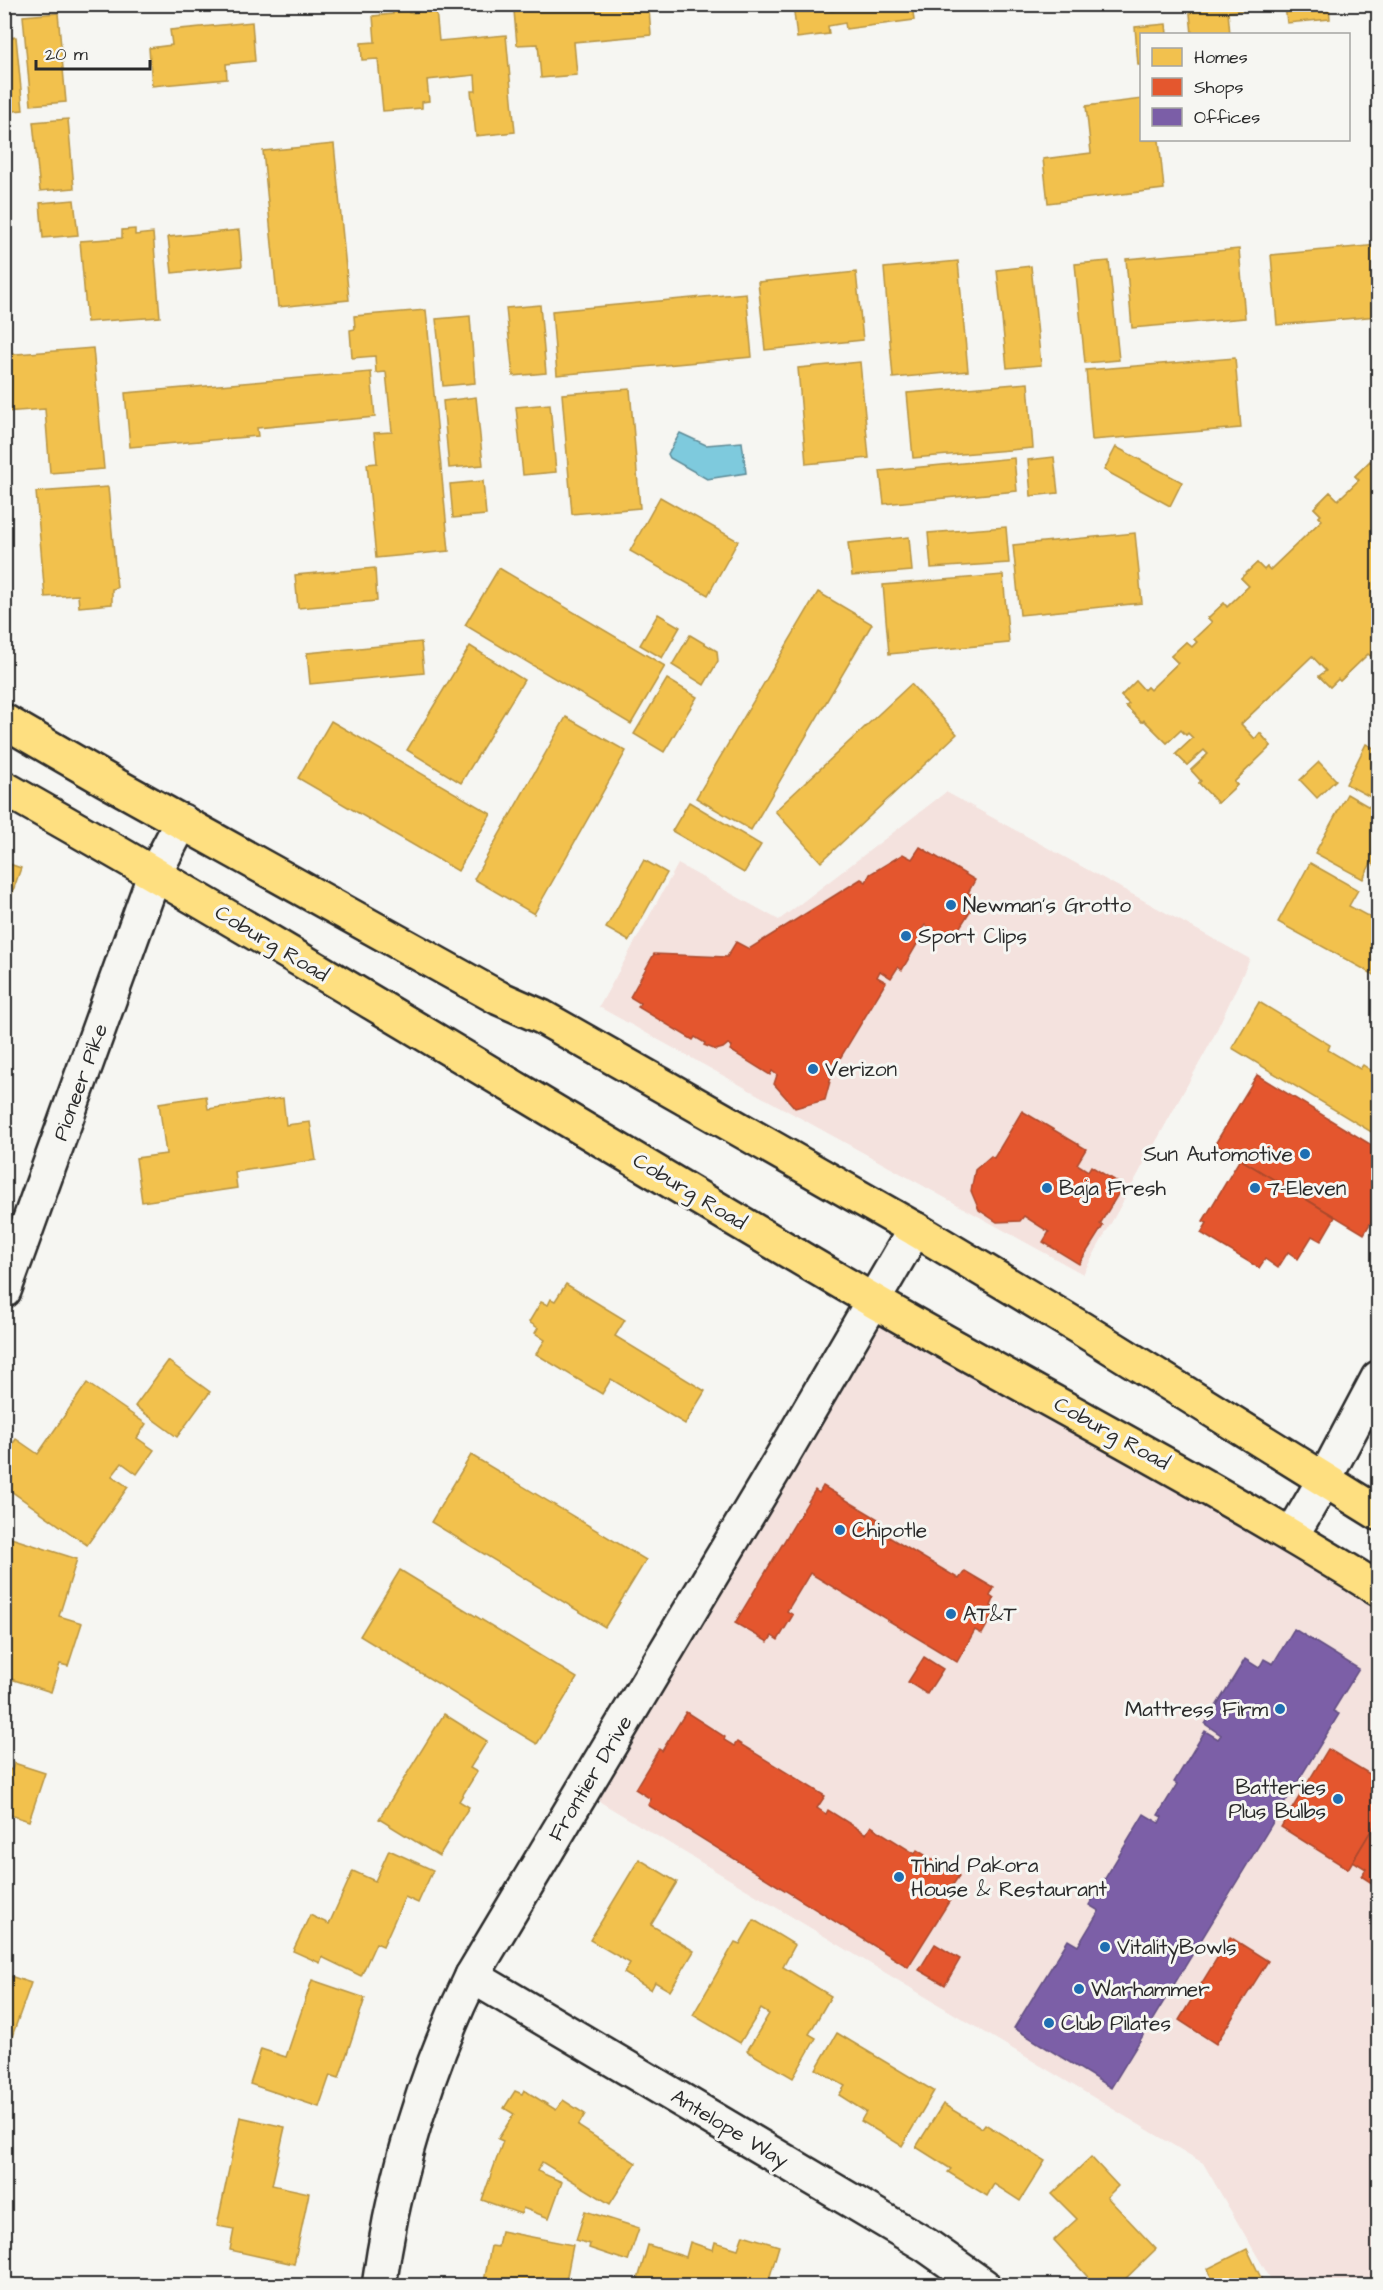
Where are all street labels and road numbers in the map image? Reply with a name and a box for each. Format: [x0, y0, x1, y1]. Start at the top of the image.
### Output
street label: Coburg Road [208, 898, 334, 991]
street label: Pioneer Pike [46, 1020, 115, 1145]
street label: Coburg Road [626, 1146, 752, 1239]
street label: Coburg Road [1048, 1390, 1175, 1479]
street label: Frontier Drive [541, 1710, 639, 1847]
street label: Antelope Way [665, 2082, 794, 2177]

